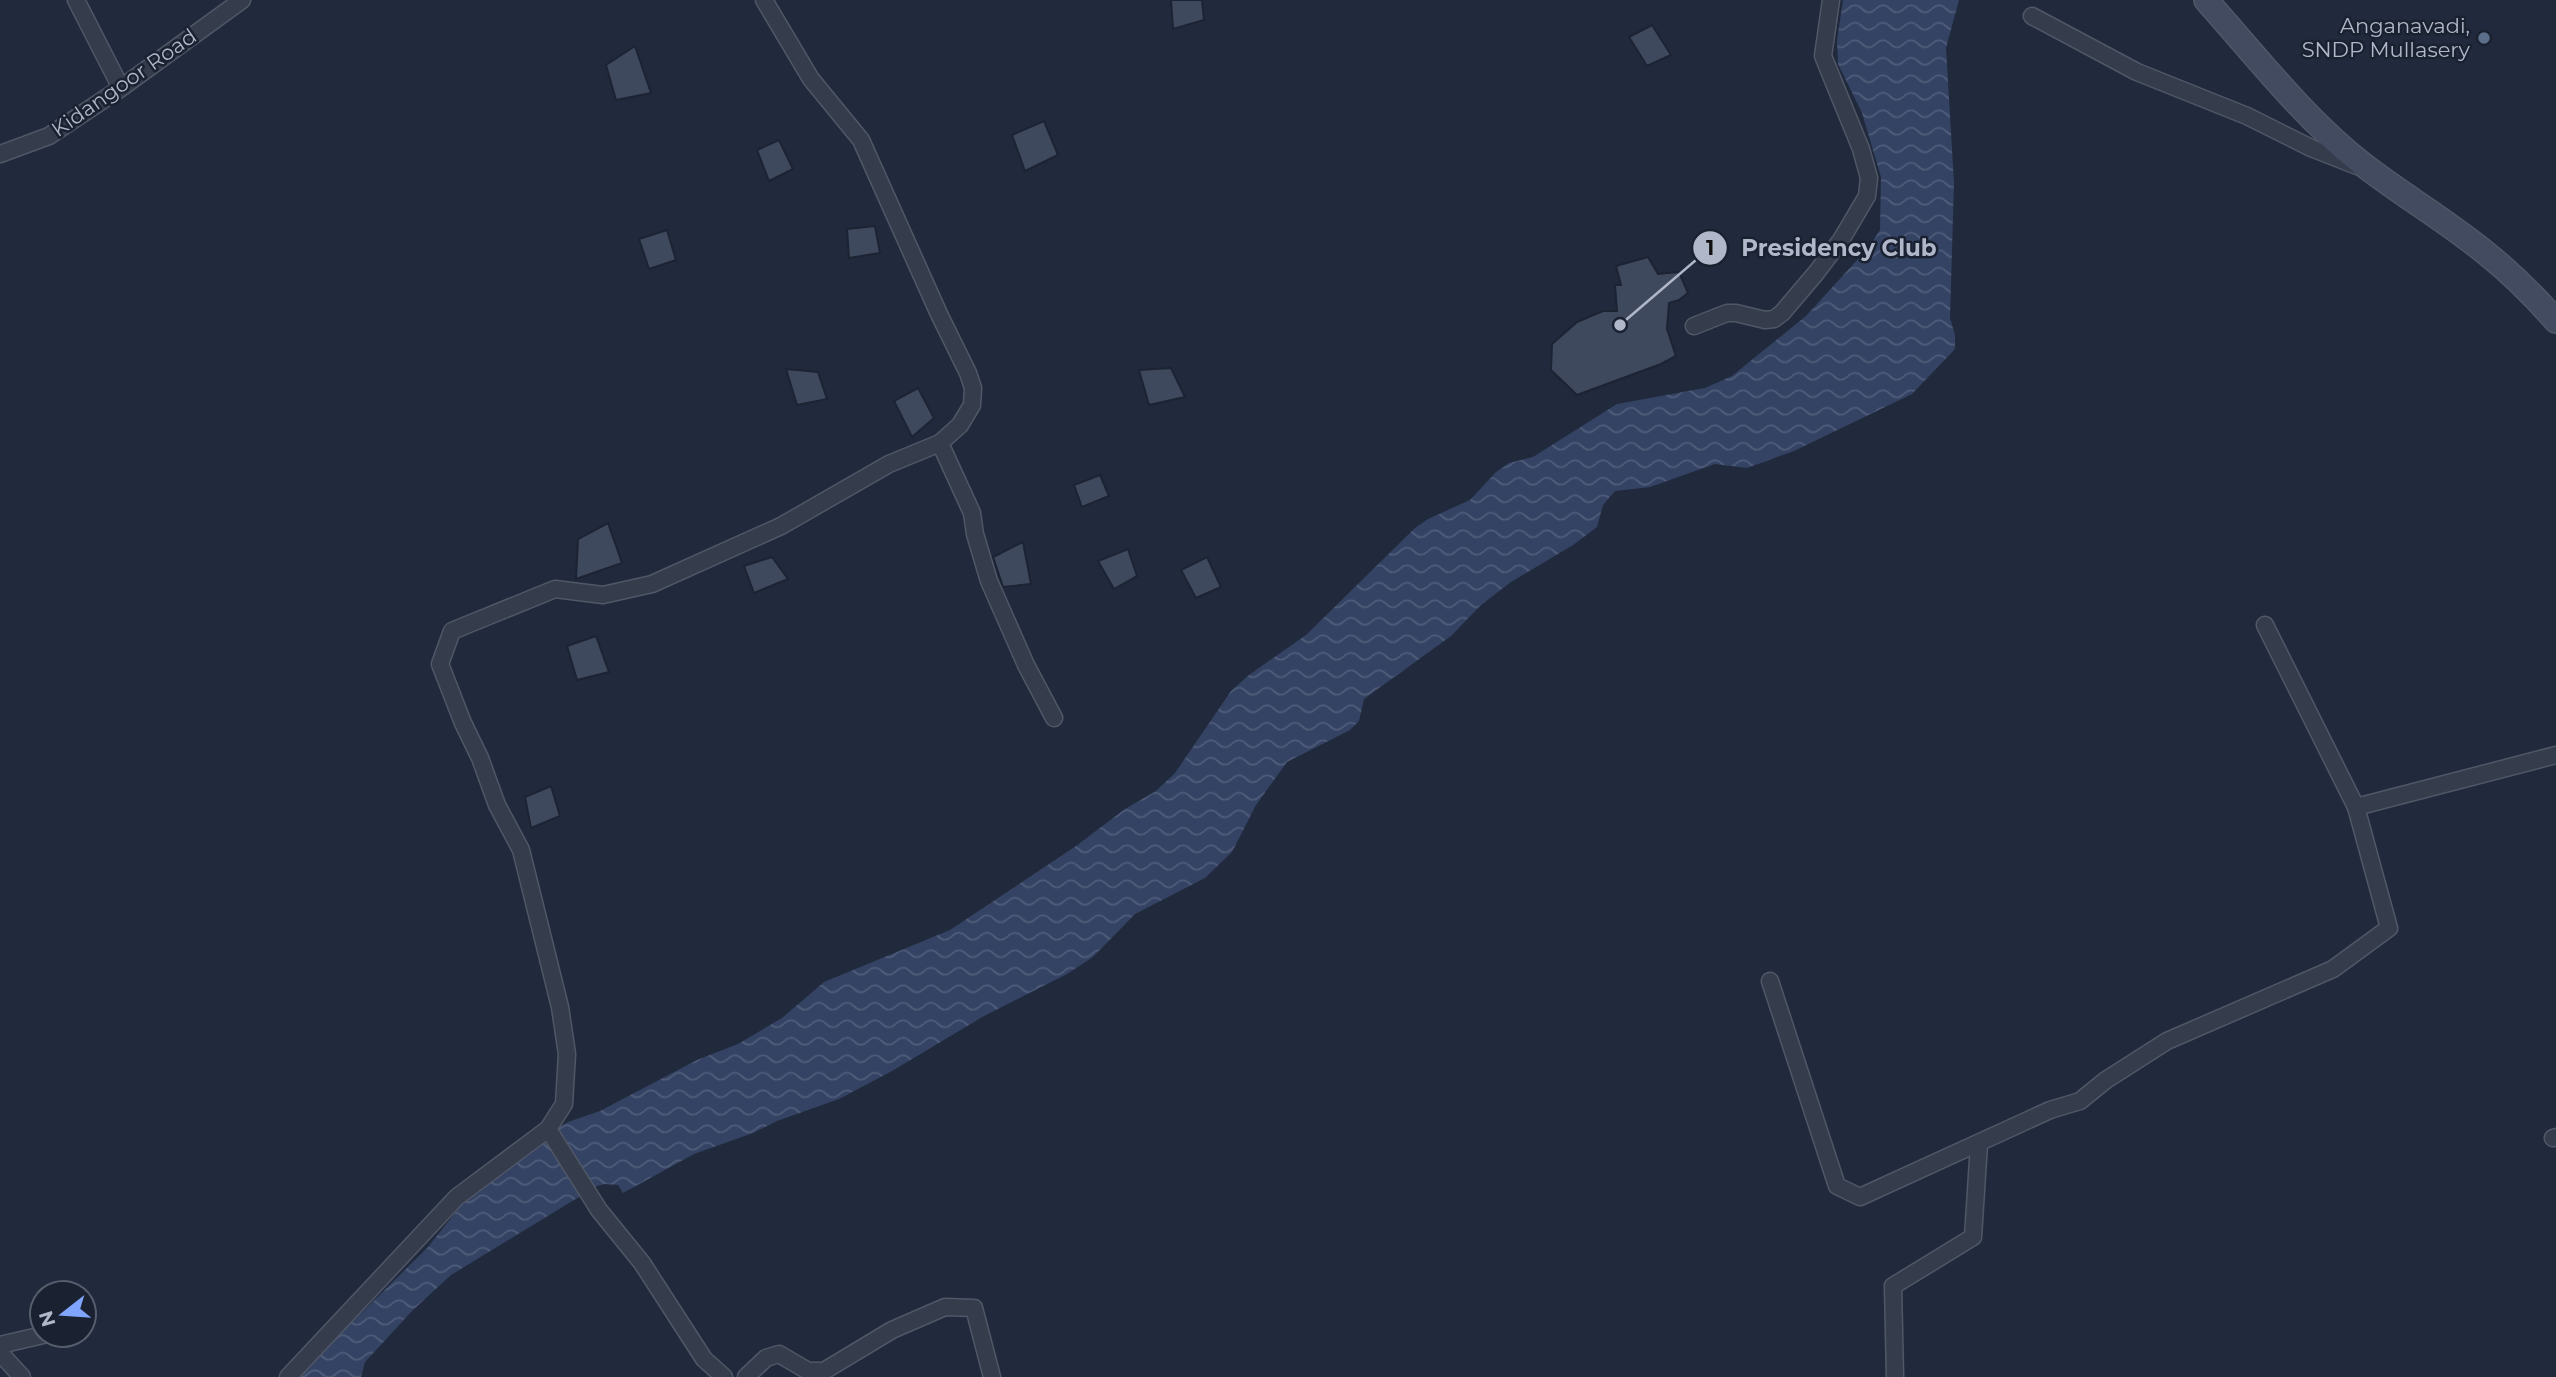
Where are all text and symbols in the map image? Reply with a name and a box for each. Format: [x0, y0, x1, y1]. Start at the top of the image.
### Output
place label: Anganavadi, SNDP Mullasery [2302, 13, 2471, 62]
street label: Kidangoor Road [47, 23, 201, 142]
marker: Anganavadi, SNDP Mullasery [2476, 30, 2492, 46]
callout: Presidency Club [1692, 226, 1951, 270]
text: Presidency Club [1741, 234, 1937, 262]
text: 1 [1706, 235, 1714, 260]
north arrow [28, 1279, 98, 1349]
text: N [34, 1308, 60, 1330]

